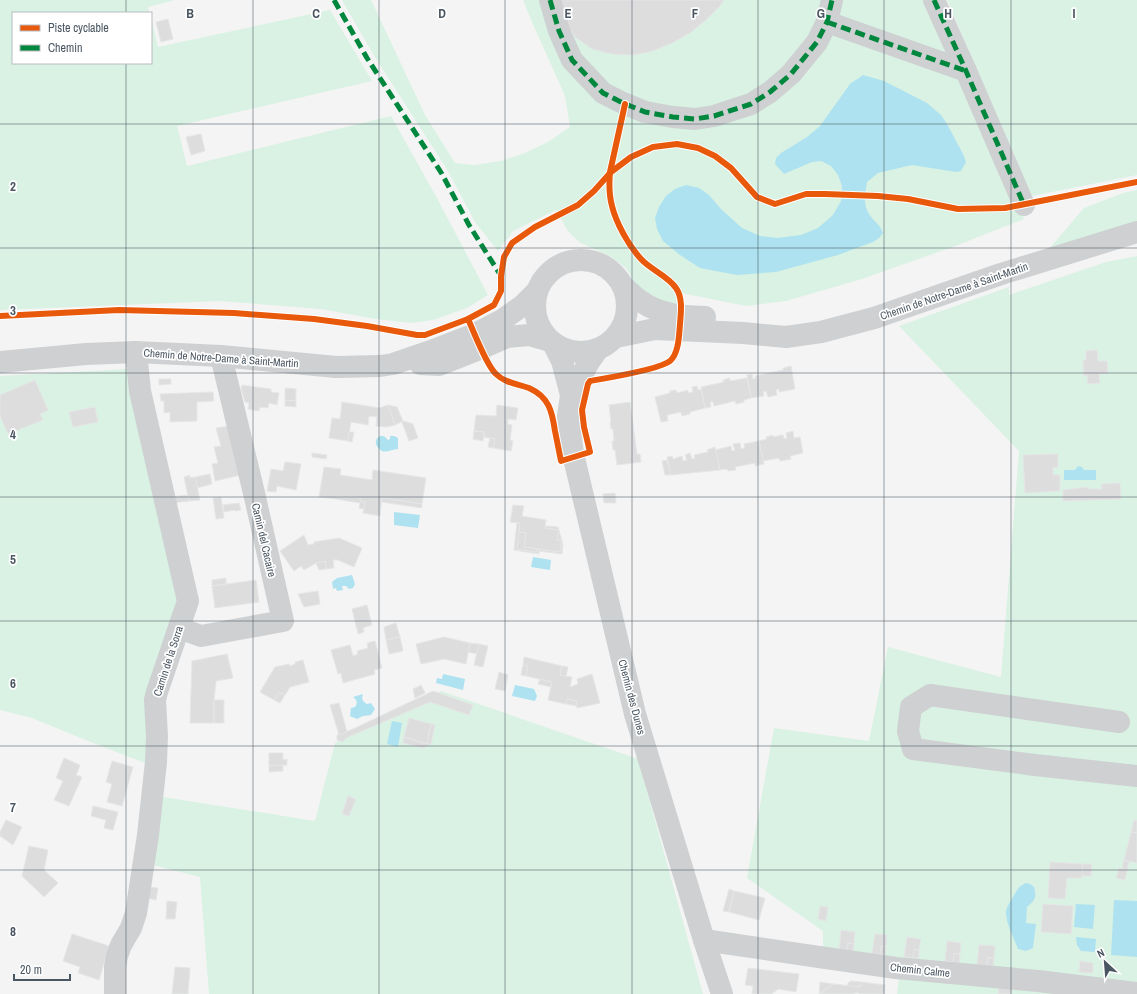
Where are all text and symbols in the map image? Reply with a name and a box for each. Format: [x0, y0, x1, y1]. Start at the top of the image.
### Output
text: B [186, 5, 194, 22]
text: C [312, 5, 320, 22]
text: D [438, 5, 446, 22]
text: E [564, 5, 572, 22]
text: F [692, 5, 699, 22]
text: G [817, 5, 825, 22]
text: H [944, 5, 952, 22]
text: I [1073, 5, 1076, 22]
legend [12, 12, 152, 64]
text: Piste cyclable [48, 20, 109, 36]
text: Chemin [48, 40, 82, 56]
text: 2 [10, 178, 16, 195]
street label: Chemin de Notre-Dame à Saint-Martin [878, 259, 1030, 323]
text: 3 [10, 302, 16, 319]
street label: Chemin de Notre-Dame à Saint-Martin [143, 346, 299, 370]
text: 4 [10, 426, 16, 443]
street label: Camin del Cacaire [249, 502, 279, 578]
text: 5 [10, 551, 16, 568]
street label: Camin de la Sorra [150, 624, 186, 698]
street label: Chemin des Dunes [615, 658, 649, 737]
text: 6 [10, 675, 16, 692]
text: 7 [10, 799, 16, 816]
text: 8 [10, 923, 16, 940]
north arrow [1085, 942, 1125, 982]
text: N [1095, 945, 1107, 961]
scale bar [14, 956, 70, 982]
street label: Chemin Calme [889, 960, 951, 980]
text: 20 m [20, 962, 42, 978]

